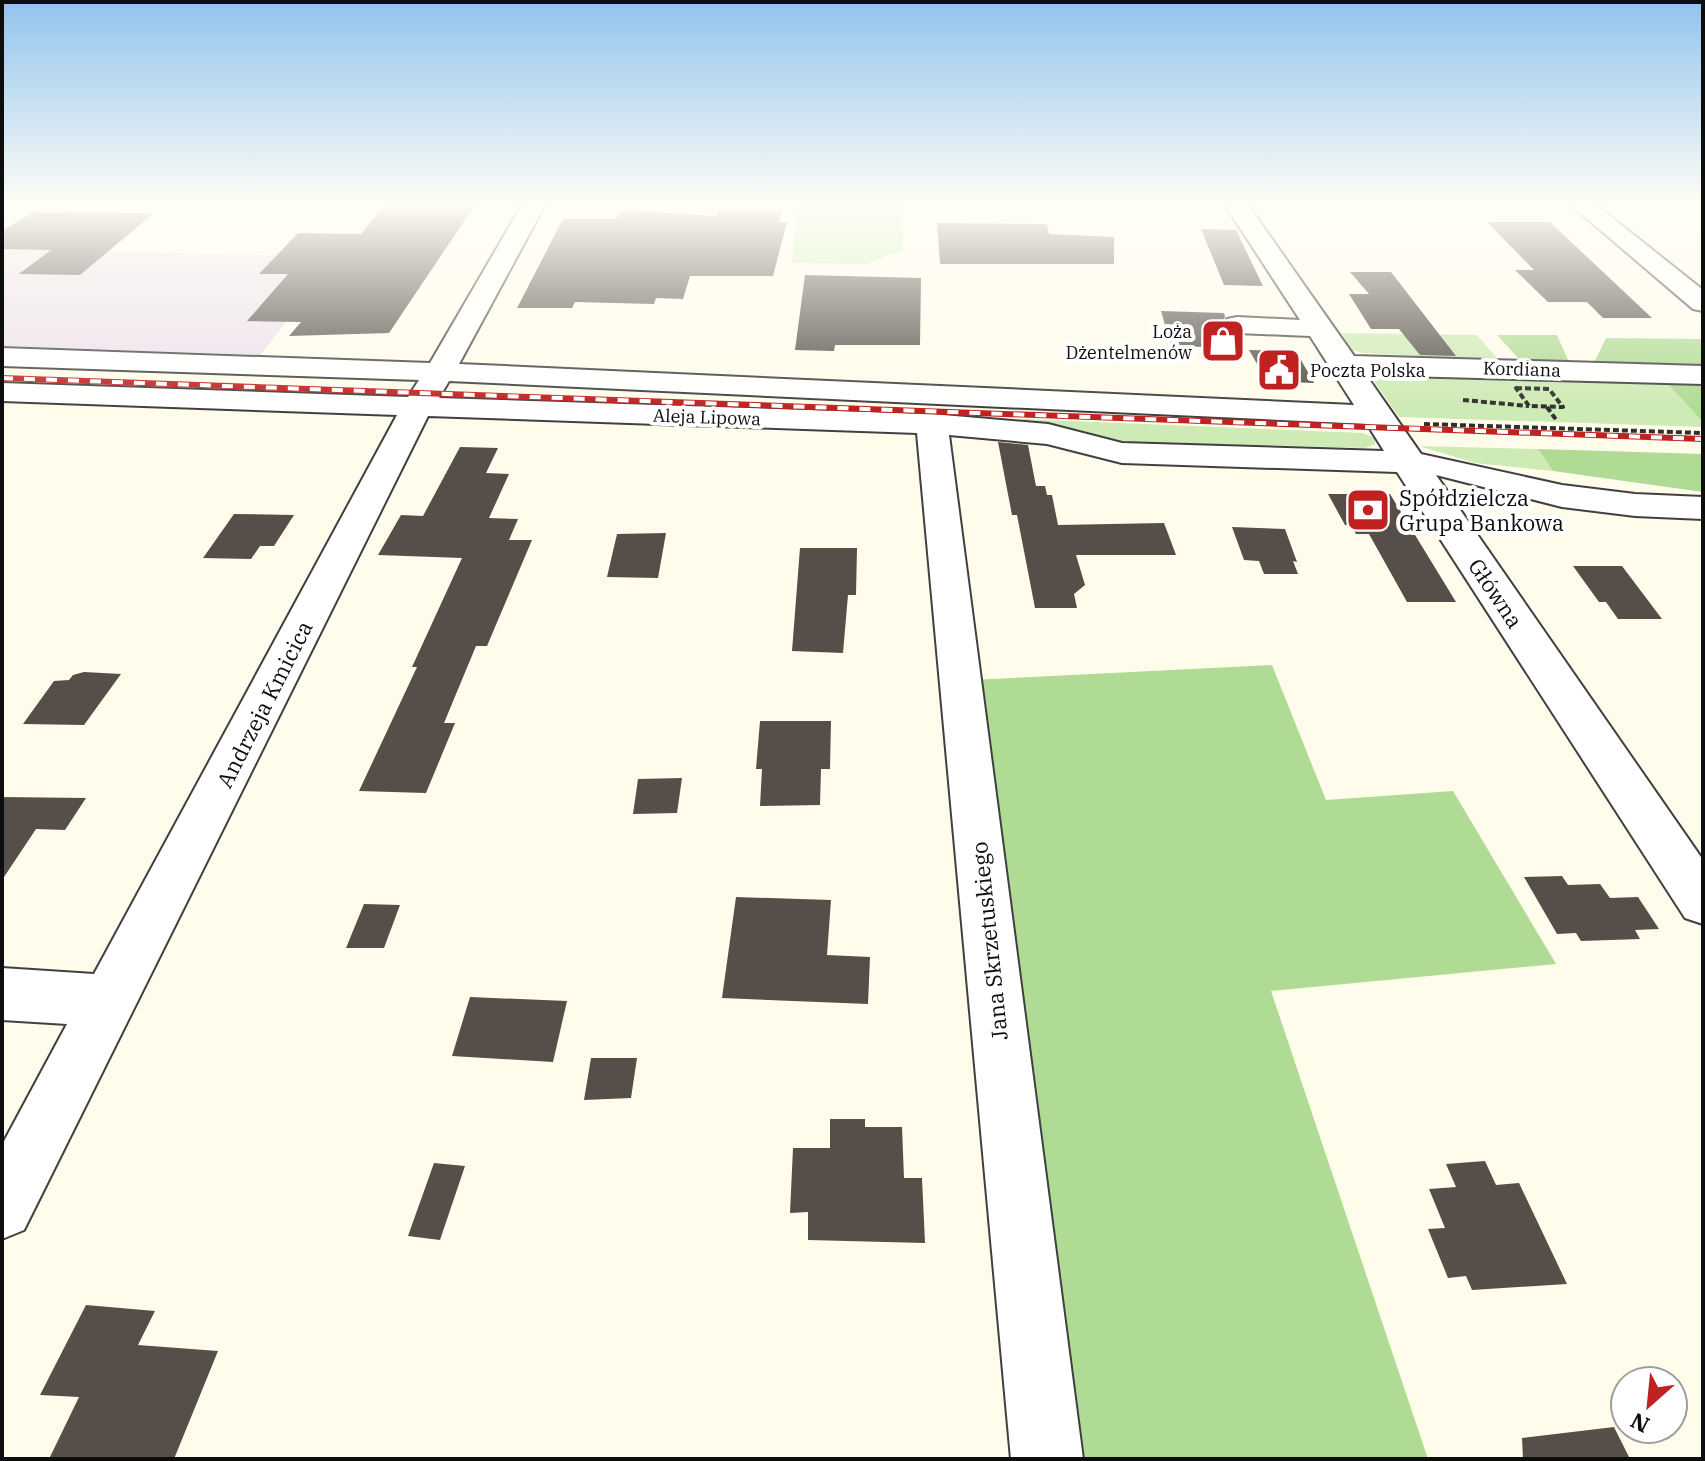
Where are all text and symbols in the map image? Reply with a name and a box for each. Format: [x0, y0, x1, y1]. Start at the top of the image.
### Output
shop icon: Loża Dżentelmenów [1199, 317, 1247, 365]
place label: Loża Dżentelmenów [1065, 320, 1192, 364]
public building icon: Poczta Polska [1255, 346, 1303, 394]
street label: Kordiana [1483, 356, 1562, 382]
place label: Poczta Polska [1310, 359, 1426, 382]
street label: Aleja Lipowa [653, 404, 762, 430]
place label: Spółdzielcza Grupa Bankowa [1399, 483, 1564, 537]
bank icon: Spółdzielcza Grupa Bankowa [1344, 486, 1392, 534]
street label: Główna [1462, 553, 1530, 633]
street label: Andrzeja Kmicica [209, 616, 319, 792]
street label: Jana Skrzetuskiego [964, 840, 1014, 1042]
north arrow [1609, 1365, 1689, 1445]
text: N [1625, 1406, 1654, 1440]

